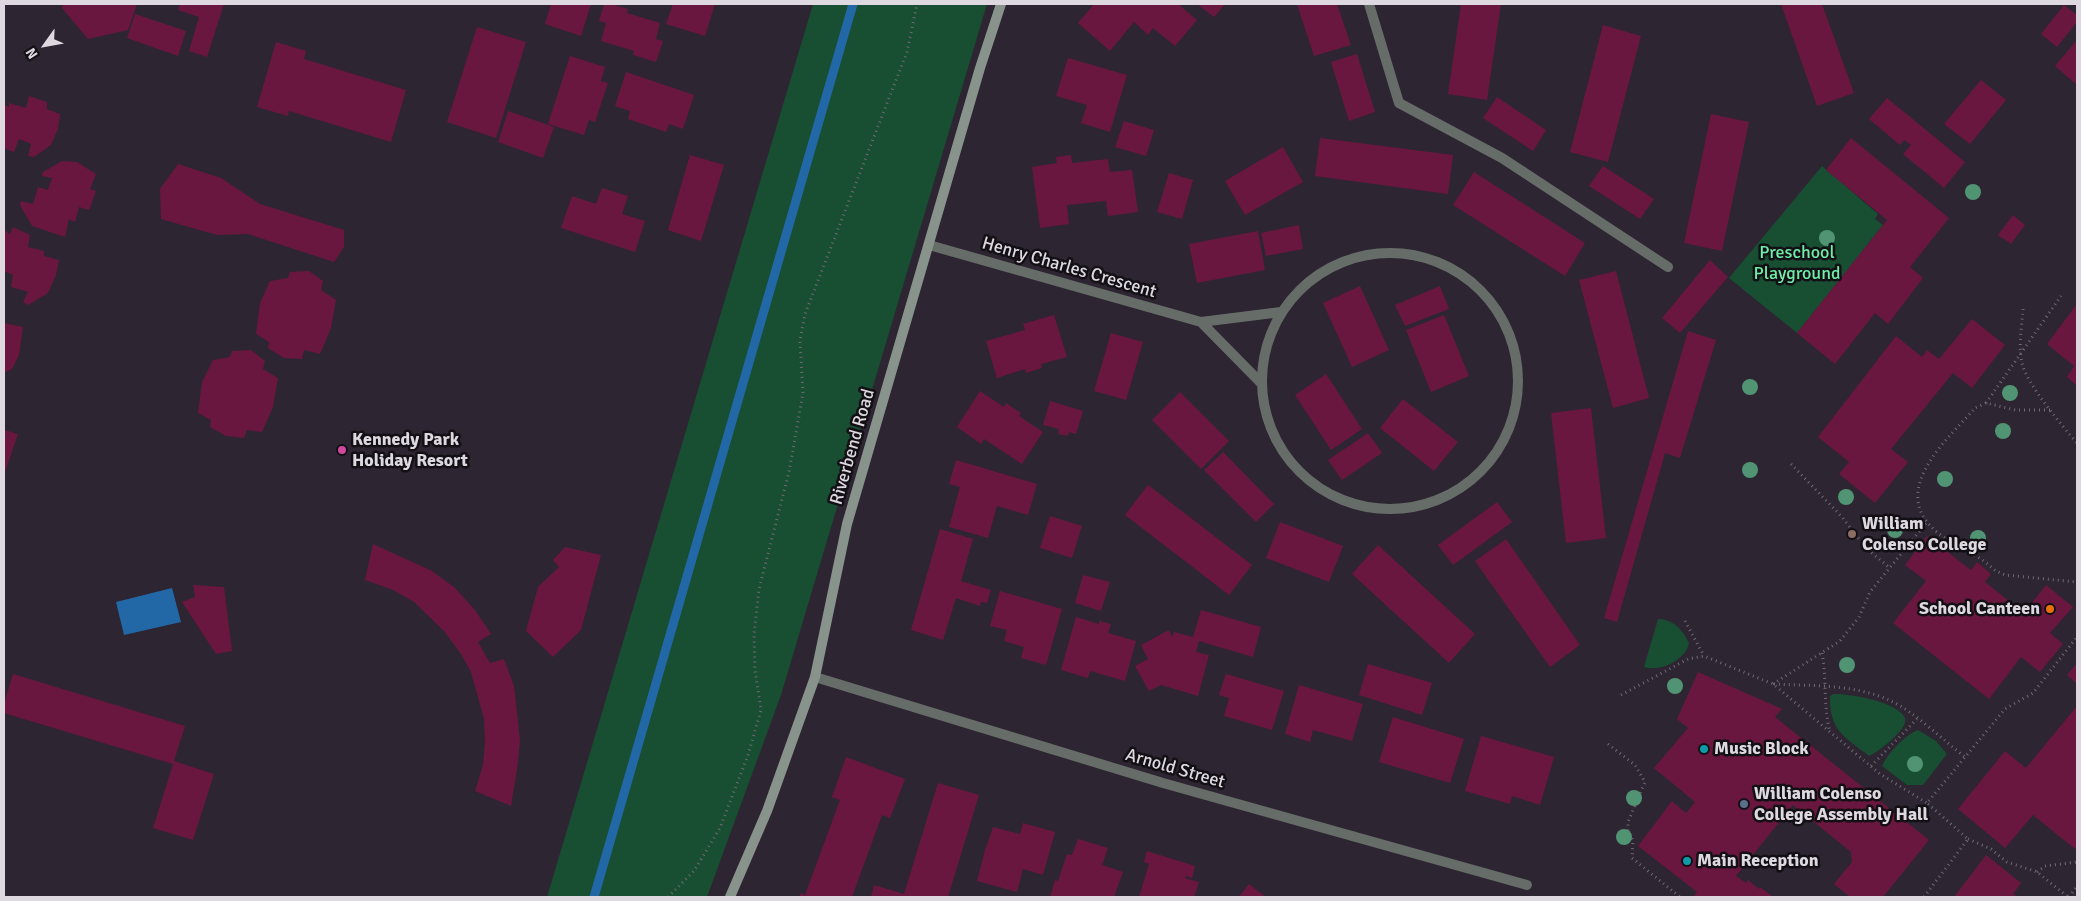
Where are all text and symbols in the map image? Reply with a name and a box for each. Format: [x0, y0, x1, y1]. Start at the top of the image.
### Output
north arrow [20, 20, 70, 70]
text: N [22, 45, 42, 62]
street label: Henry Charles Crescent [979, 233, 1159, 303]
park label: Preschool Playground [1753, 242, 1841, 284]
street label: Riverbend Road [826, 387, 880, 507]
place label: Kennedy Park Holiday Resort [352, 429, 468, 472]
marker: Kennedy Park Holiday Resort [336, 444, 348, 456]
place label: William Colenso College [1862, 513, 1987, 556]
marker: William Colenso College [1846, 528, 1858, 540]
place label: School Canteen [1919, 598, 2040, 620]
marker: School Canteen [2044, 603, 2056, 615]
place label: Music Block [1714, 738, 1809, 760]
marker: Music Block [1698, 743, 1710, 755]
street label: Arnold Street [1123, 745, 1227, 793]
place label: William Colenso College Assembly Hall [1754, 783, 1928, 826]
marker: William Colenso College Assembly Hall [1738, 798, 1750, 810]
place label: Main Reception [1697, 850, 1819, 872]
marker: Main Reception [1681, 855, 1693, 867]

